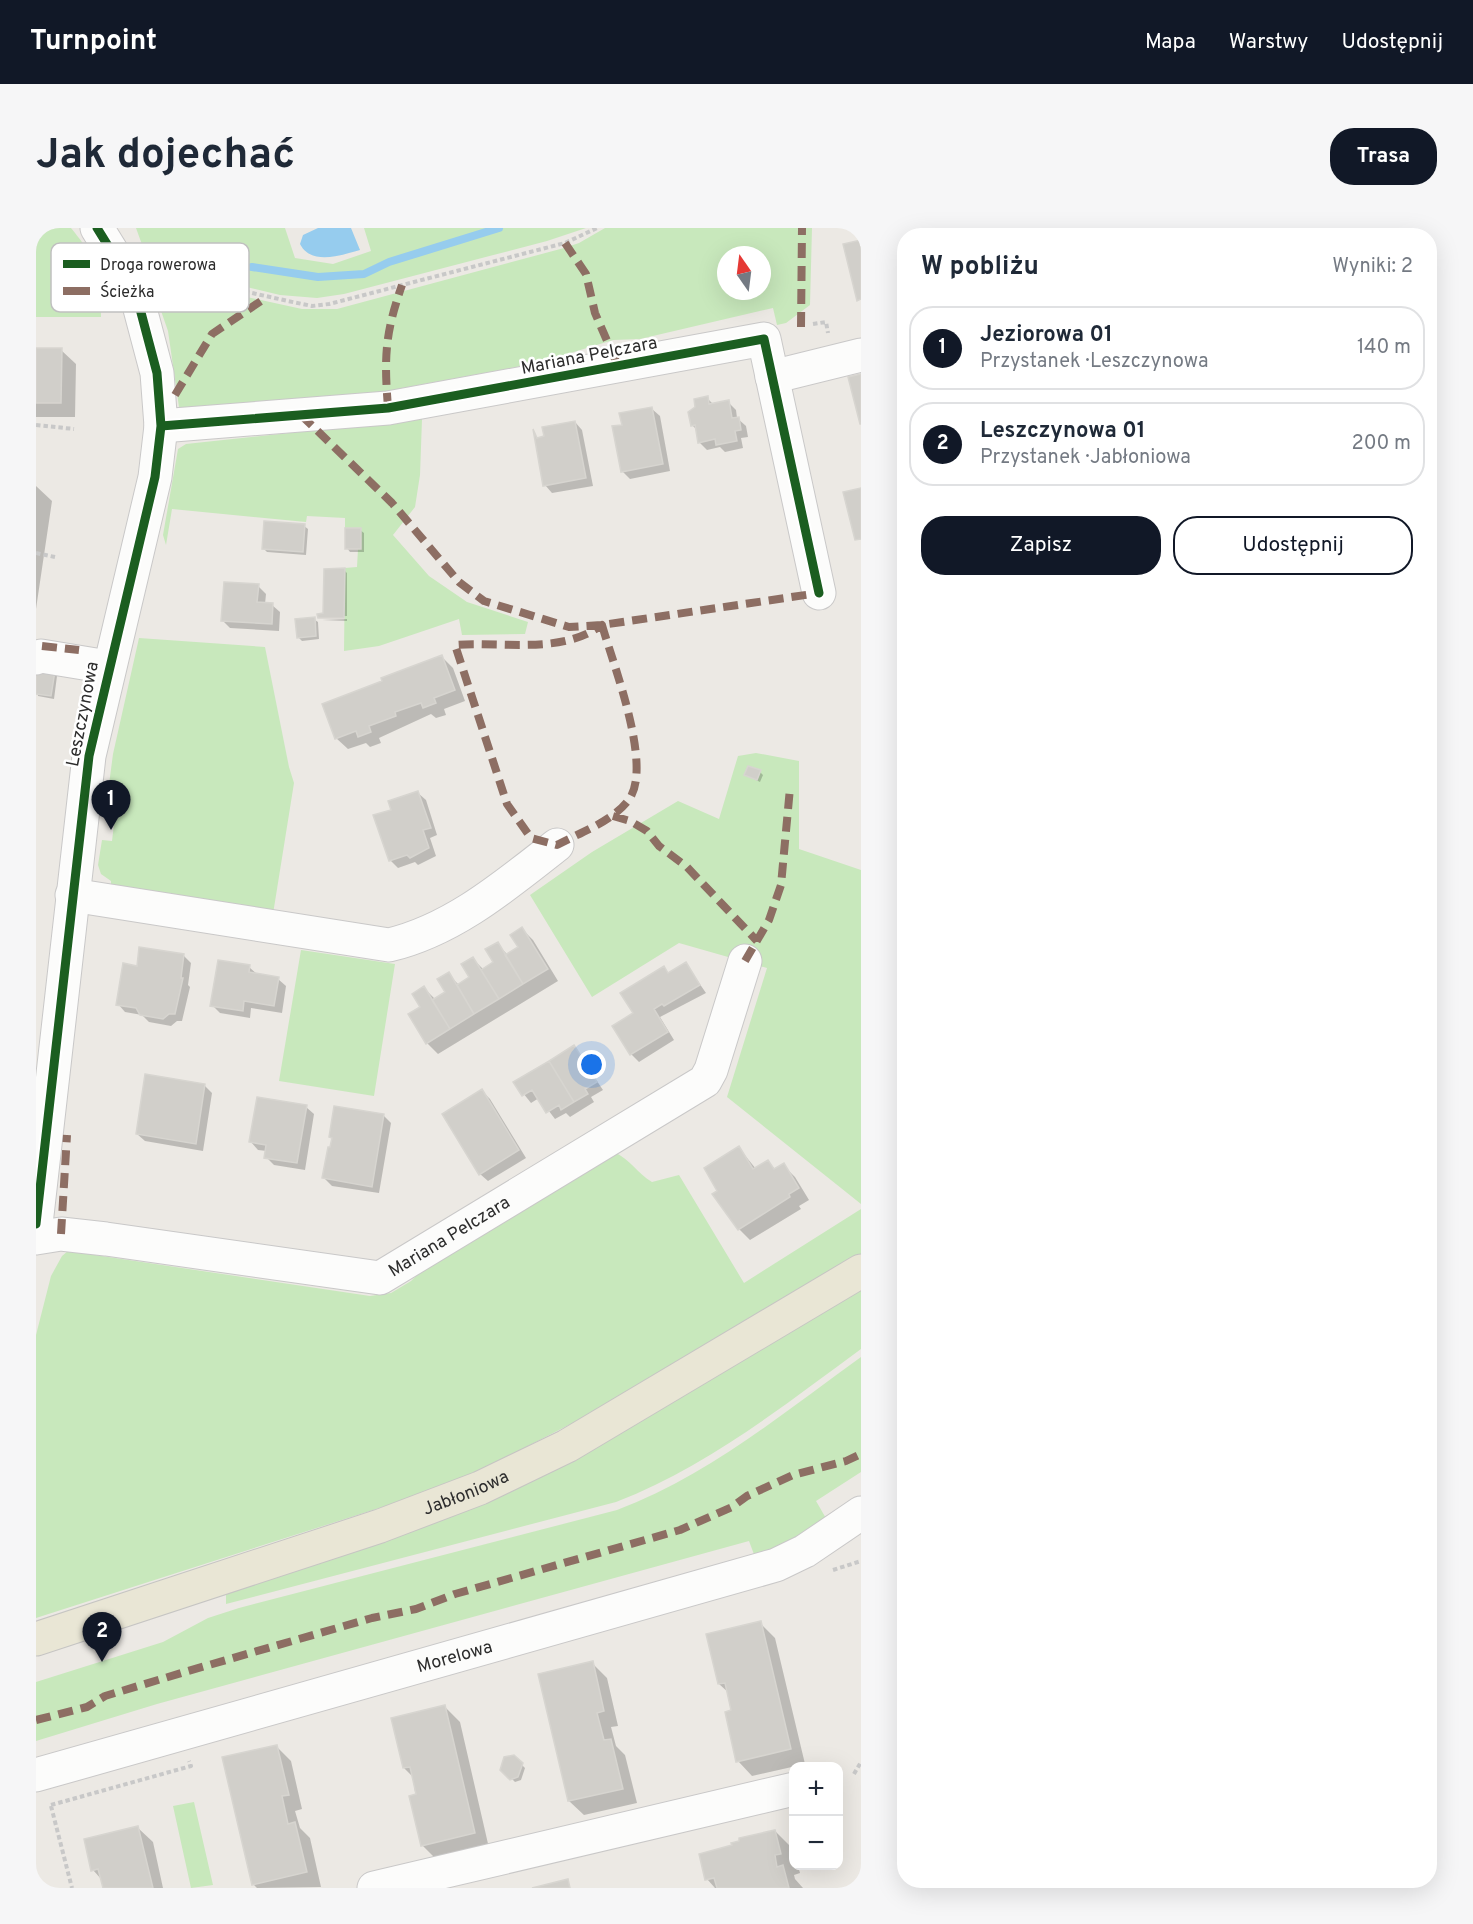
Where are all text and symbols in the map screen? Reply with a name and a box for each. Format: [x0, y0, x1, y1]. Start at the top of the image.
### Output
text: Turnpoint [30, 24, 157, 60]
text: Mapa [1145, 29, 1196, 56]
text: Warstwy [1229, 29, 1308, 56]
text: Udostępnij [1341, 29, 1443, 56]
button: Trasa [1330, 128, 1437, 185]
text: Jak dojechać [36, 130, 295, 183]
legend [51, 243, 249, 312]
north arrow [717, 246, 771, 300]
text: W pobliżu [921, 251, 1039, 284]
text: Wyniki: 2 [1332, 254, 1413, 280]
text: Droga rowerowa [100, 256, 216, 276]
text: Ścieżka [100, 281, 154, 303]
text: Jeziorowa 01 [980, 322, 1113, 349]
street label: Mariana Pelczara [519, 332, 659, 381]
text: 1 [939, 335, 947, 361]
text: 140 m [1357, 335, 1411, 361]
text: Przystanek · Leszczynowa [980, 349, 1208, 375]
text: Leszczynowa 01 [980, 418, 1146, 445]
text: 2 [936, 431, 949, 457]
text: 200 m [1352, 431, 1411, 457]
text: Przystanek · Jabłoniowa [980, 445, 1191, 471]
button: Zapisz [921, 516, 1161, 575]
button: Udostępnij [1173, 516, 1413, 575]
street label: Leszczynowa [62, 660, 105, 769]
pin: 1 [92, 780, 130, 830]
your location [577, 1050, 606, 1079]
street label: Mariana Pelczara [385, 1192, 515, 1283]
street label: Jabłoniowa [420, 1466, 513, 1522]
pin: 2 [82, 1612, 122, 1662]
street label: Morelowa [414, 1636, 495, 1679]
map controls [789, 1762, 843, 1870]
button: + [789, 1762, 843, 1816]
button: − [789, 1816, 843, 1870]

